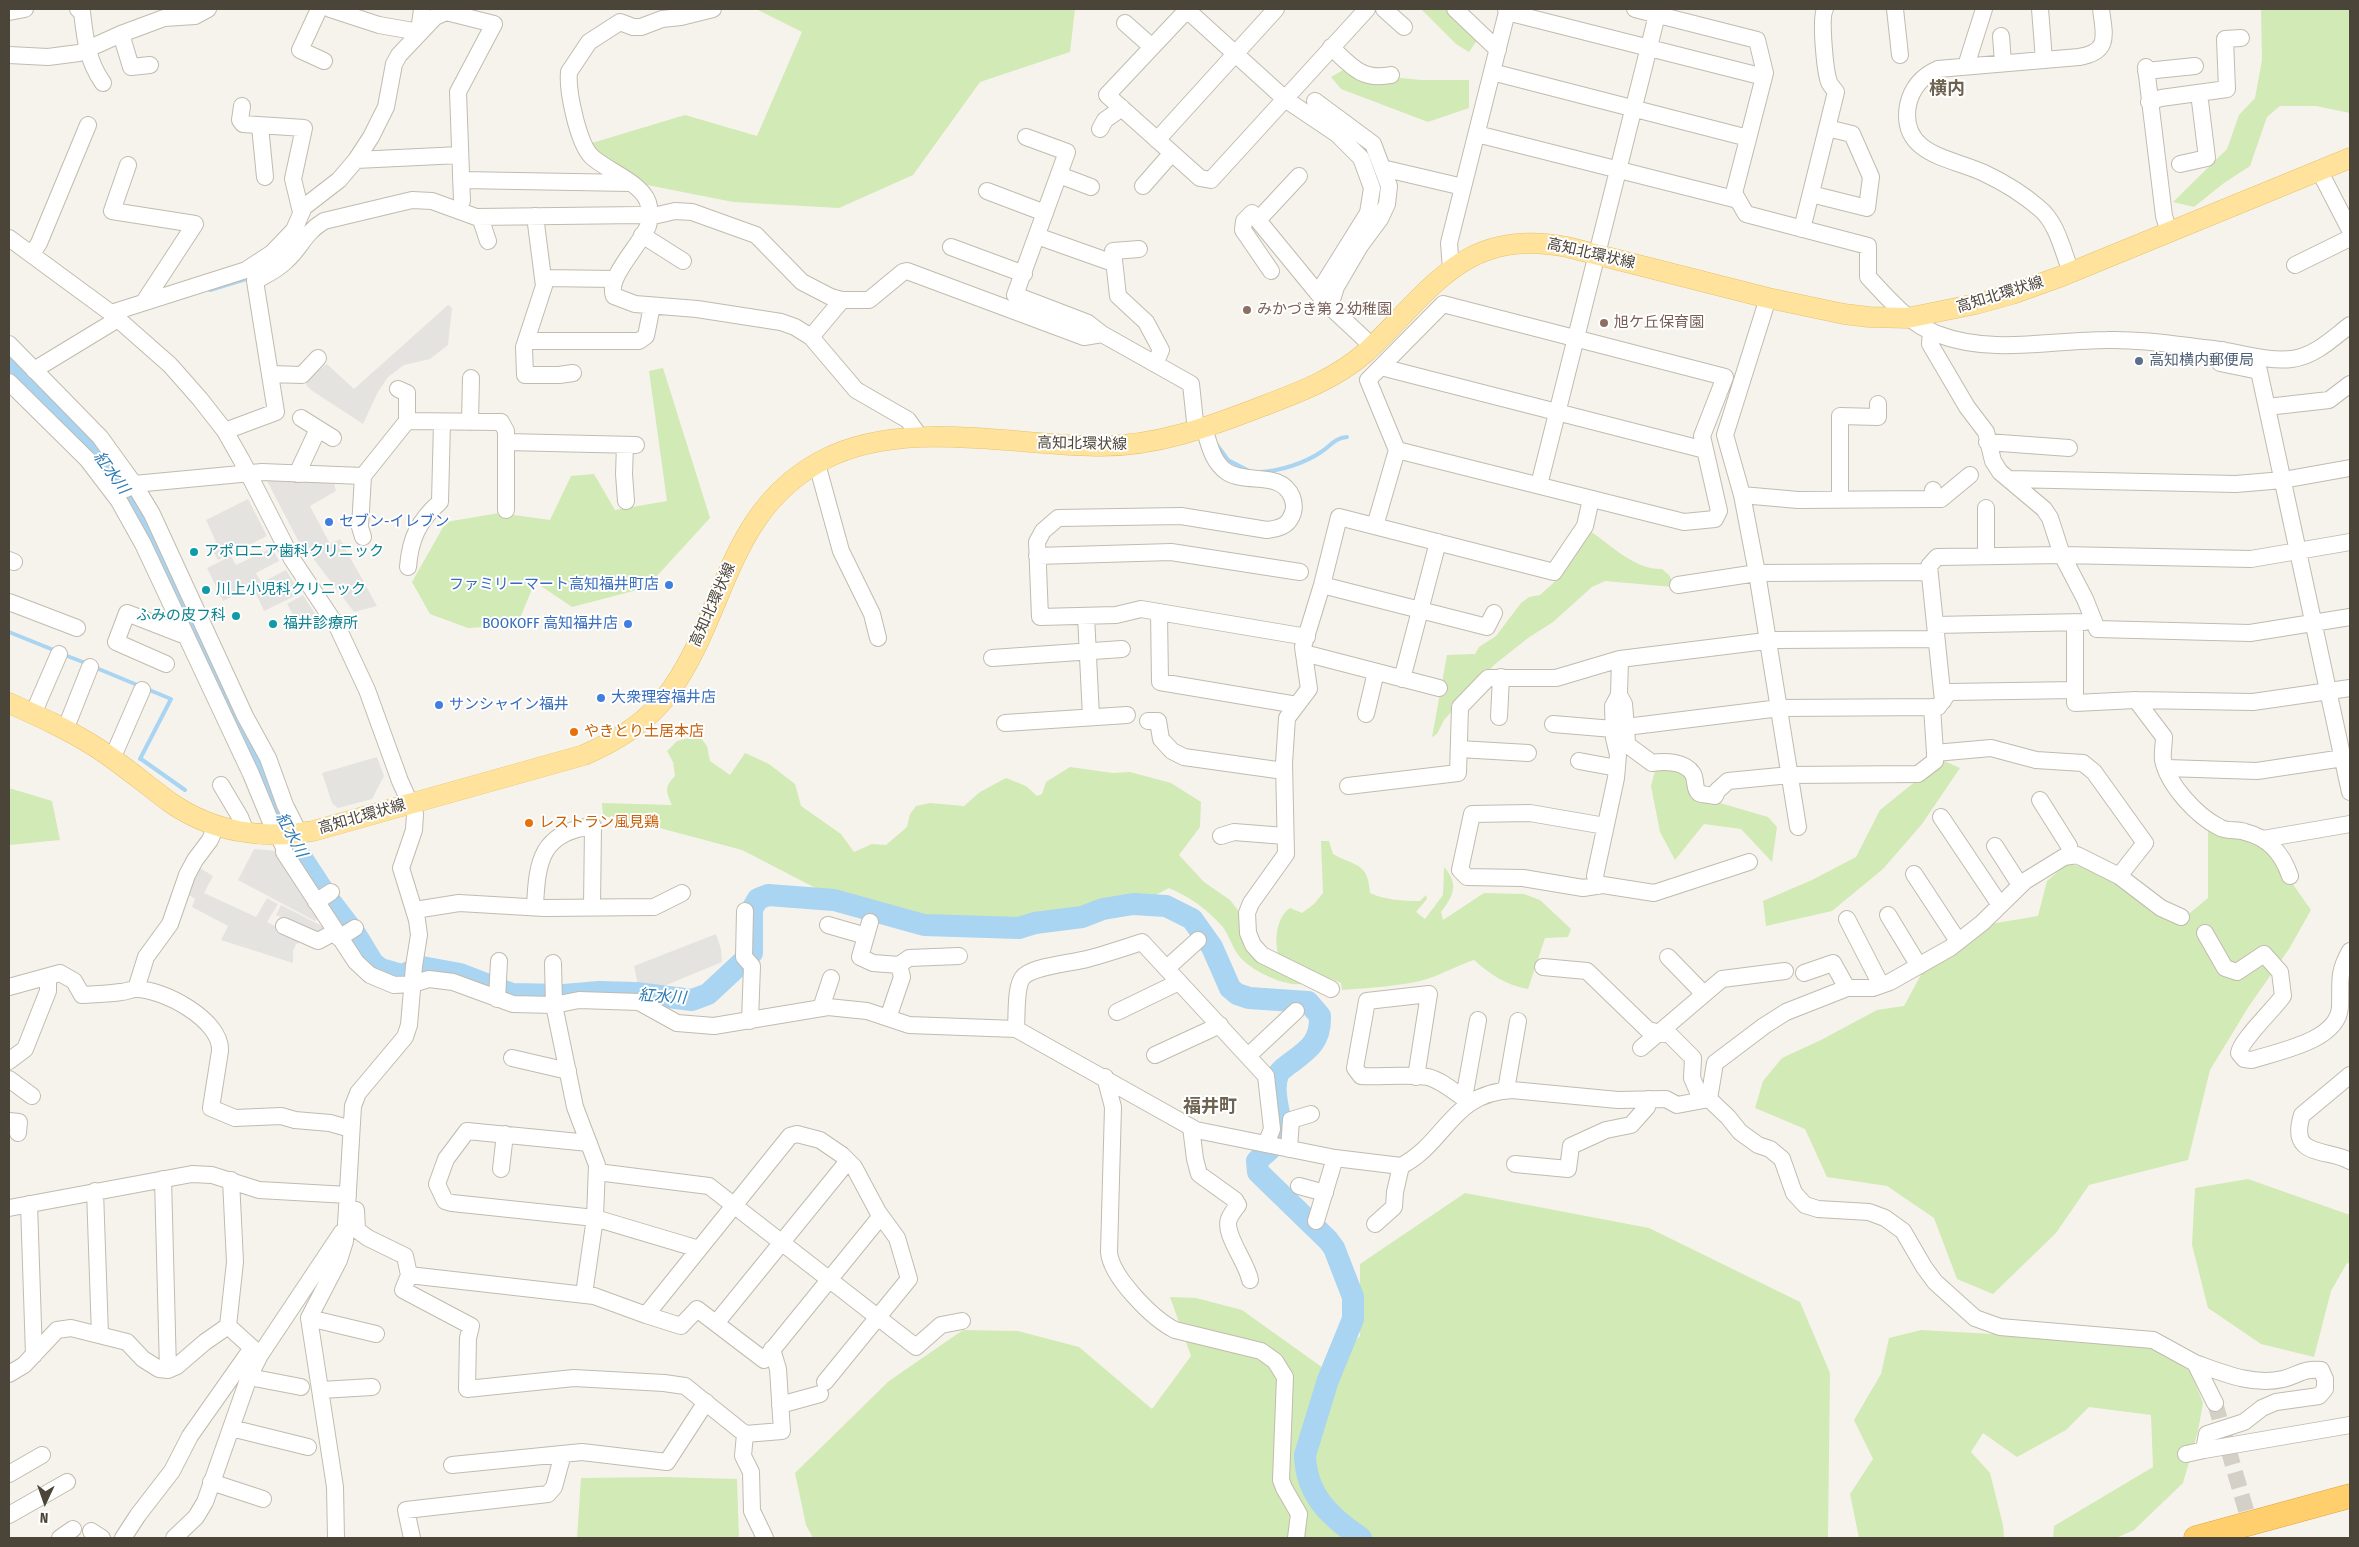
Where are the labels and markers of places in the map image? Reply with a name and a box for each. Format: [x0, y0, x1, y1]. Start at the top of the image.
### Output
place label: みかづき第２幼稚園 [1257, 301, 1392, 319]
marker: みかづき第２幼稚園 [1241, 304, 1253, 316]
place label: 旭ケ丘保育園 [1614, 314, 1704, 332]
marker: 旭ケ丘保育園 [1598, 317, 1610, 329]
place label: 高知横内郵便局 [2149, 352, 2254, 370]
marker: 高知横内郵便局 [2133, 355, 2145, 367]
place label: セブン-イレブン [339, 513, 450, 531]
marker: セブン-イレブン [323, 516, 335, 528]
place label: アポロニア歯科クリニック [204, 543, 384, 561]
marker: アポロニア歯科クリニック [188, 546, 200, 558]
place label: ファミリーマート高知福井町店 [449, 576, 659, 594]
marker: ファミリーマート高知福井町店 [663, 579, 675, 591]
place label: 川上小児科クリニック [216, 581, 366, 599]
marker: 川上小児科クリニック [200, 584, 212, 596]
place label: ふみの皮フ科 [136, 607, 226, 625]
marker: ふみの皮フ科 [230, 610, 242, 622]
place label: 福井診療所 [283, 615, 358, 633]
place label: BOOKOFF 高知福井店 [482, 615, 618, 633]
marker: 福井診療所 [267, 618, 279, 630]
marker: BOOKOFF 高知福井店 [622, 618, 634, 630]
place label: 大衆理容福井店 [611, 689, 716, 707]
marker: 大衆理容福井店 [595, 692, 607, 704]
place label: サンシャイン福井 [449, 696, 569, 714]
marker: サンシャイン福井 [433, 699, 445, 711]
place label: やきとり土居本店 [584, 723, 704, 741]
marker: やきとり土居本店 [568, 726, 580, 738]
place label: レストラン風見鶏 [539, 814, 659, 832]
marker: レストラン風見鶏 [523, 817, 535, 829]

